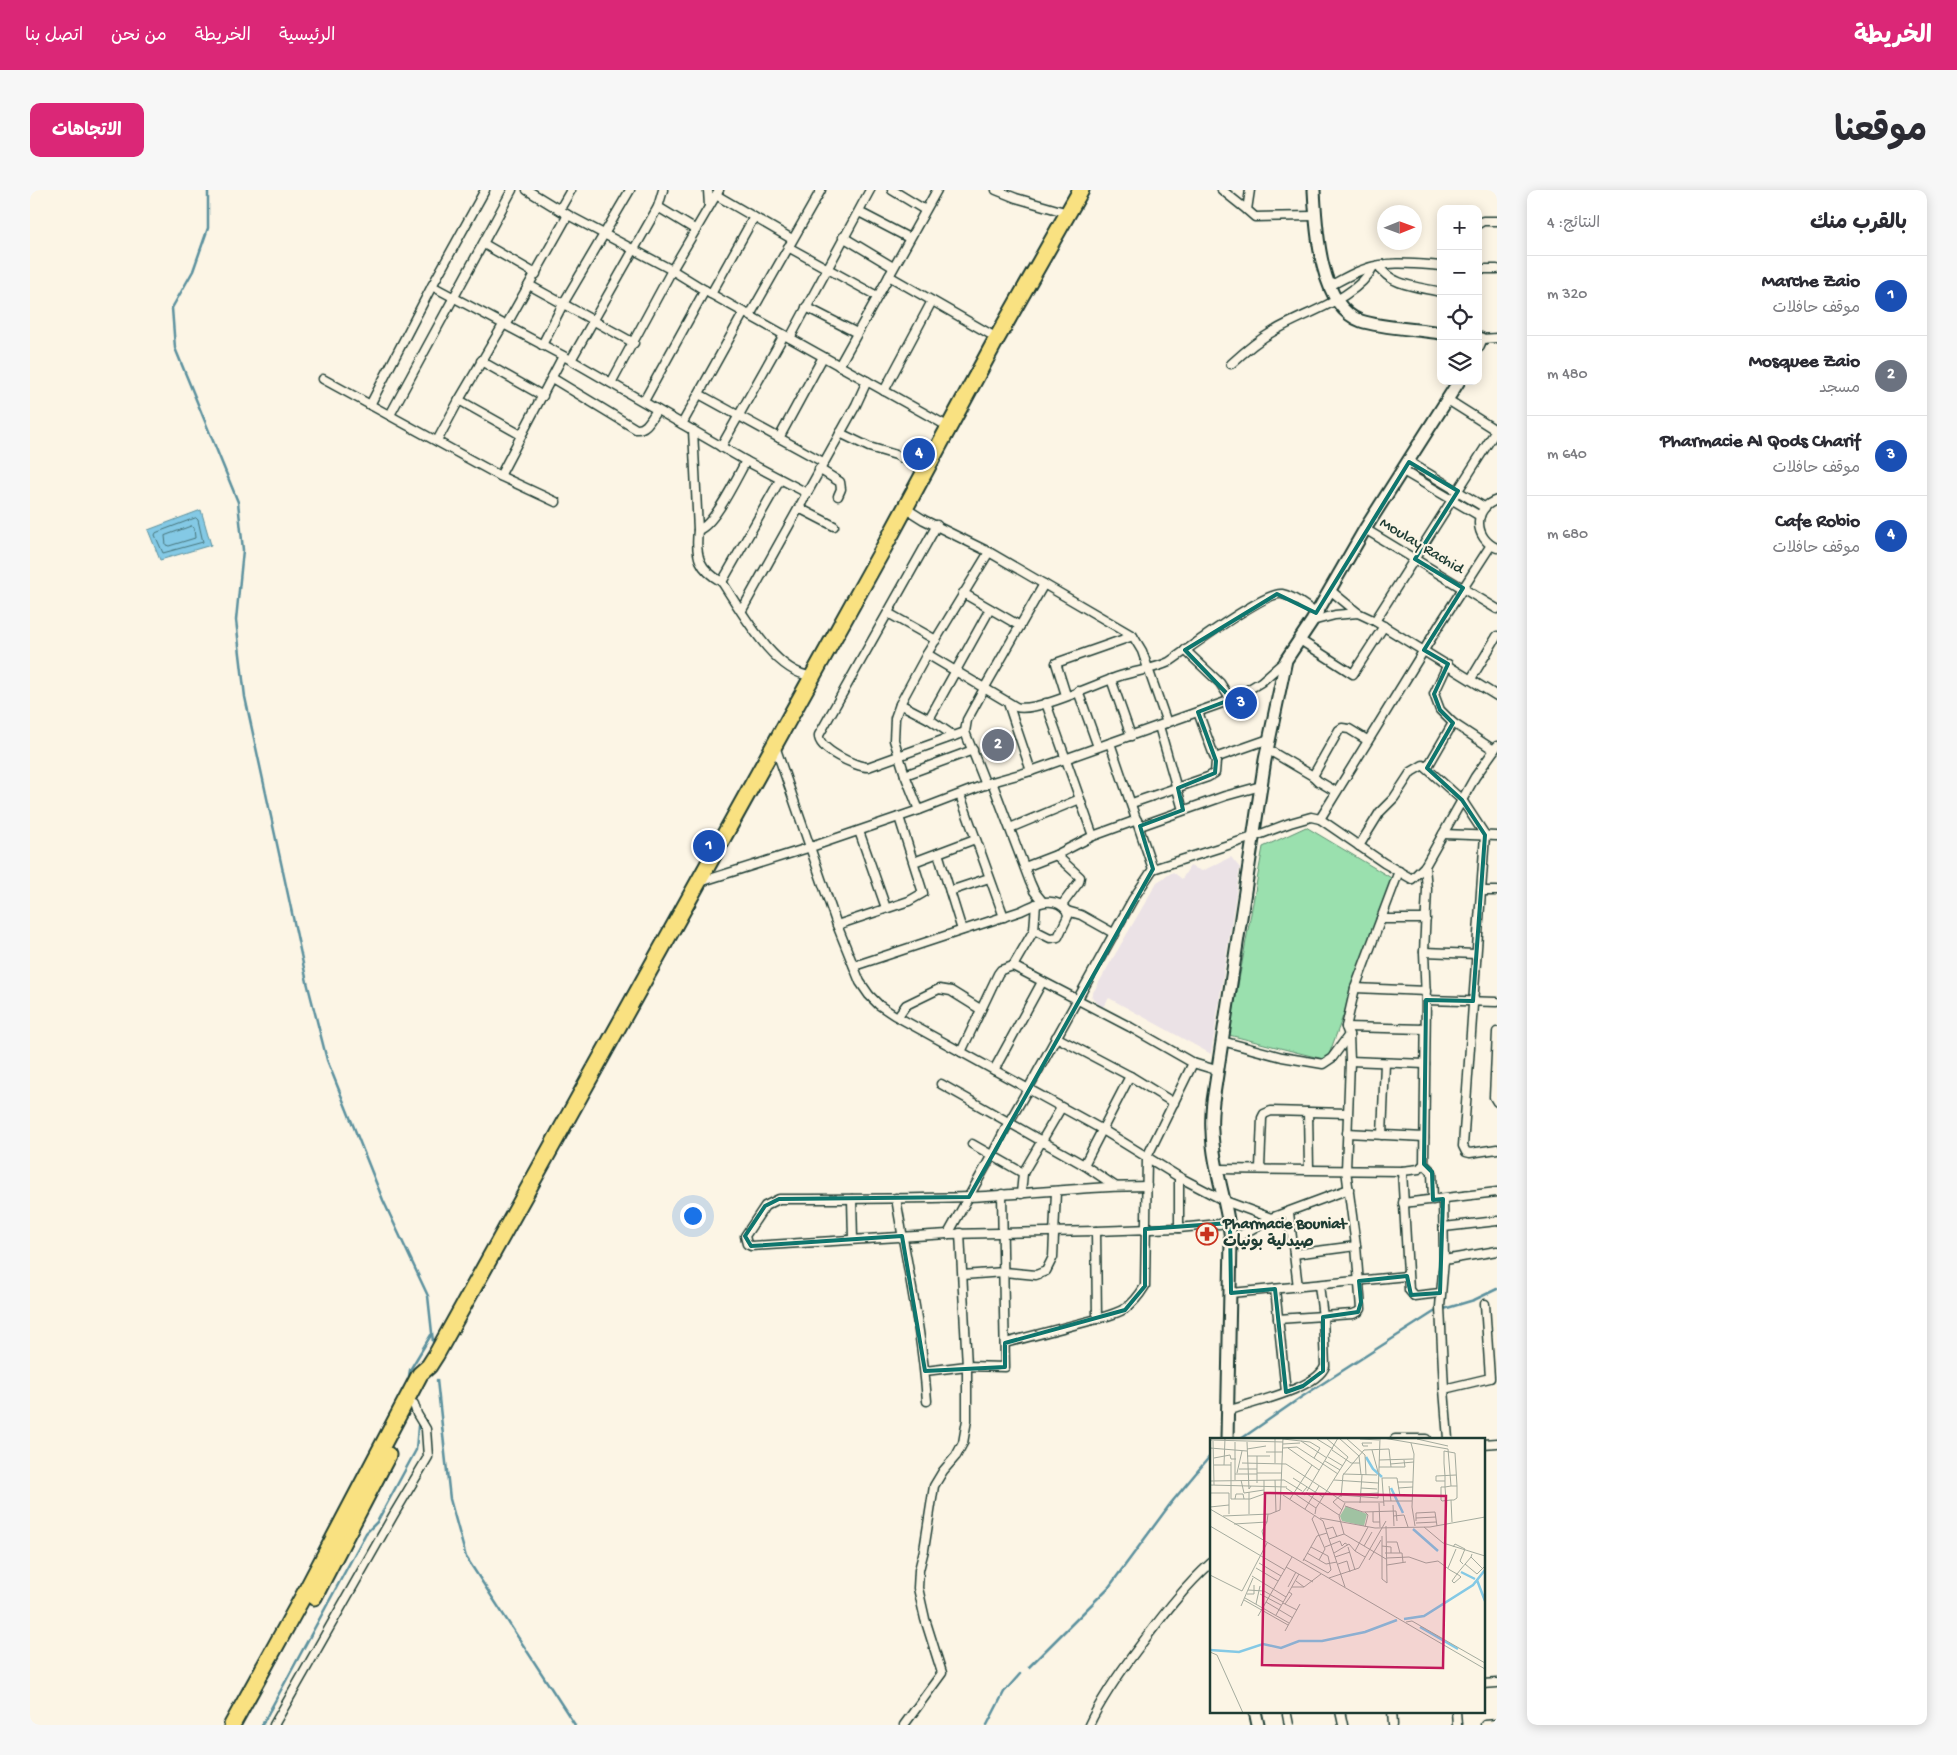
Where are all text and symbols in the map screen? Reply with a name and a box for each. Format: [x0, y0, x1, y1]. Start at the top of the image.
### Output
text: الخريطة [1854, 23, 1932, 52]
text: اتصل بنا [25, 26, 83, 47]
text: من نحن [111, 26, 167, 47]
text: الخريطة [195, 26, 251, 47]
text: الرئيسية [279, 26, 335, 47]
button: الاتجاهات [30, 103, 144, 157]
text: موقعنا [1834, 113, 1927, 154]
north arrow [1377, 205, 1422, 250]
map controls [1437, 205, 1482, 385]
button: + [1437, 205, 1482, 250]
text: بالقرب منك [1810, 212, 1907, 237]
text: النتائج: 4 [1547, 215, 1600, 234]
button: − [1437, 250, 1482, 295]
text: Marche Zaio [1762, 271, 1860, 294]
text: 320 m [1547, 286, 1587, 305]
text: 1 [1888, 286, 1894, 305]
button: locate [1437, 295, 1482, 340]
text: موقف حافلات [1772, 300, 1860, 319]
button: layers [1437, 340, 1482, 385]
text: Mosquee Zaio [1749, 351, 1860, 374]
text: 480 m [1547, 366, 1588, 385]
text: 2 [1887, 366, 1895, 385]
text: مسجد [1819, 380, 1860, 399]
text: Pharmacie Al Qods Charif [1660, 431, 1860, 454]
pin: 4 [903, 435, 935, 473]
text: 640 m [1547, 446, 1587, 465]
text: 3 [1887, 446, 1895, 465]
text: موقف حافلات [1772, 460, 1860, 479]
text: Cafe Robio [1775, 511, 1860, 534]
street label: Moulay Rachid [1375, 514, 1468, 580]
text: 680 m [1547, 526, 1588, 545]
text: 4 [1887, 526, 1895, 545]
text: موقف حافلات [1772, 540, 1860, 559]
pin: 3 [1225, 684, 1257, 722]
pin: 2 [982, 726, 1014, 764]
pin: 1 [693, 827, 725, 865]
your location [680, 1203, 706, 1229]
place label: Pharmacie Bouniat صيدلية بونيات [1222, 1216, 1348, 1253]
pharmacy icon: Pharmacie Bouniat صيدلية بونيات [1195, 1222, 1219, 1246]
inset map [1210, 1438, 1484, 1712]

